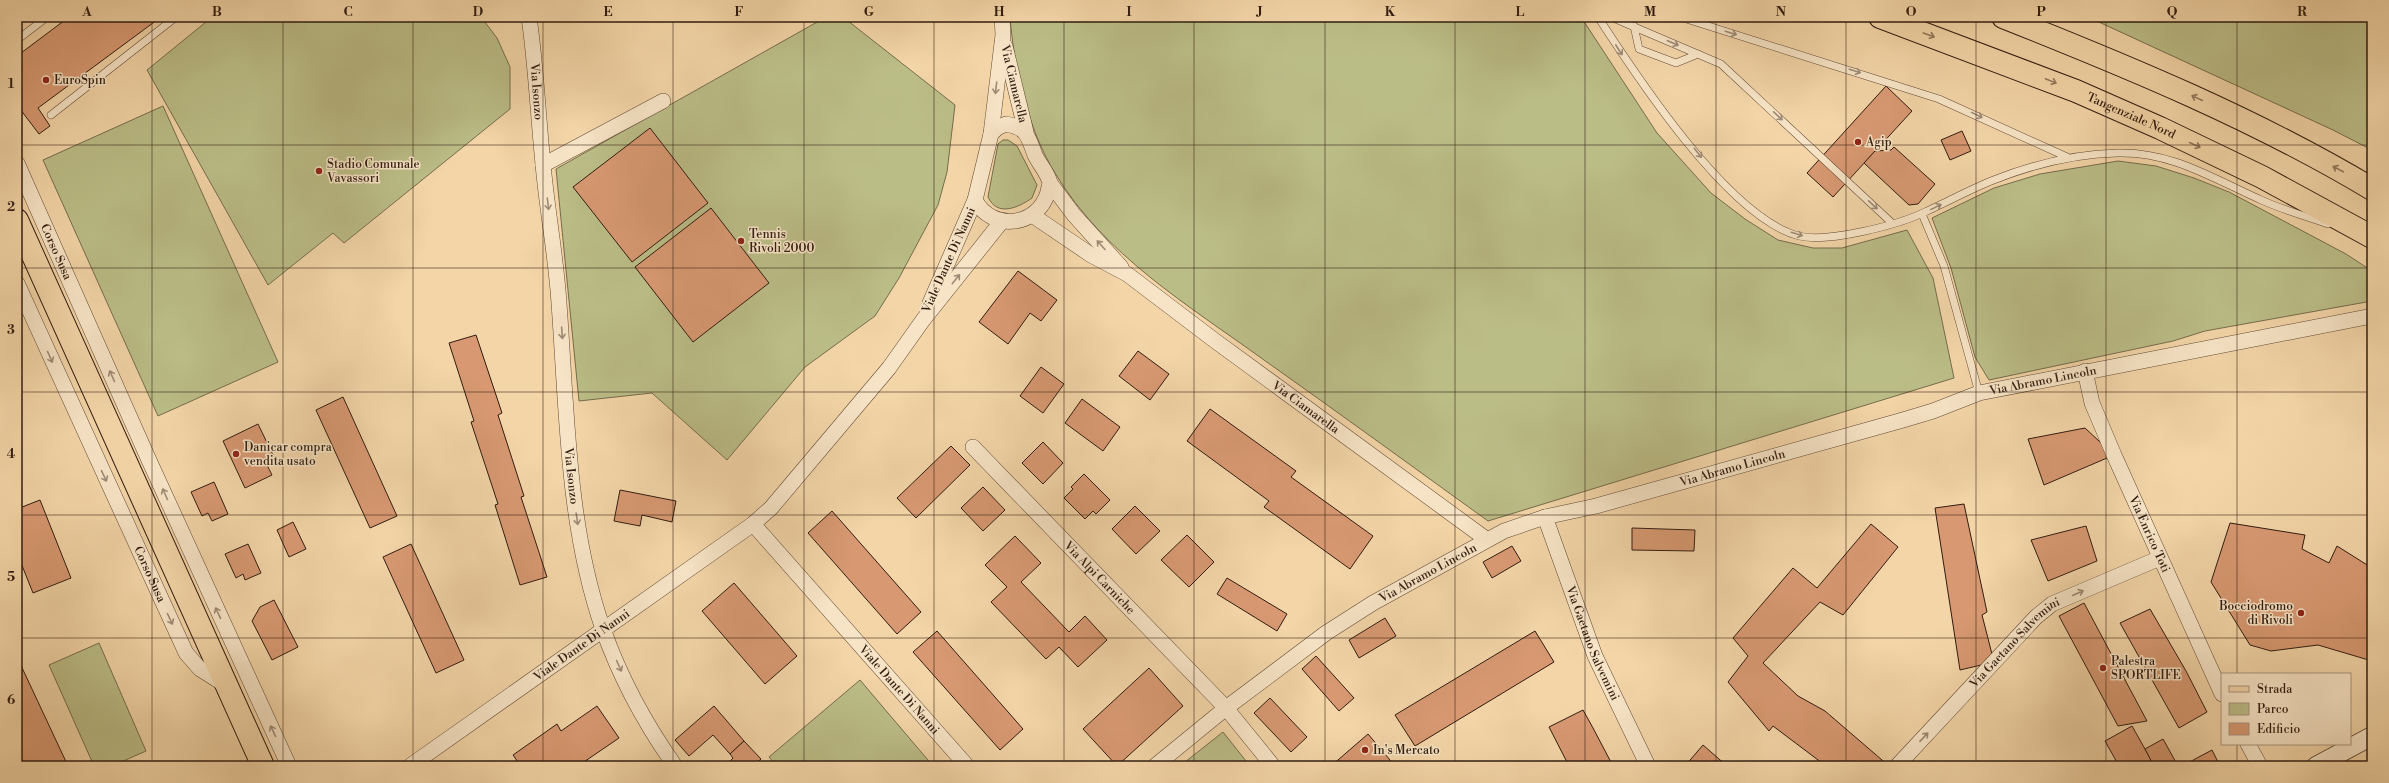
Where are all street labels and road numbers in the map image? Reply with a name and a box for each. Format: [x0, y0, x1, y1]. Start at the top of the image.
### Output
street label: Via Ciamarella [997, 42, 1031, 125]
street label: Via Isonzo [527, 62, 547, 121]
street label: Tangenziale Nord [2085, 89, 2178, 142]
street label: Viale Dante Di Nanni [919, 205, 979, 316]
street label: Corso Susa [37, 221, 76, 283]
street label: Via Abramo Lincoln [1987, 363, 2098, 399]
street label: Via Ciamarella [1268, 377, 1343, 437]
street label: Via Isonzo [561, 446, 582, 505]
street label: Via Abramo Lincoln [1677, 446, 1787, 490]
street label: Via Enrico Toti [2125, 492, 2174, 575]
street label: Via Alpi Carniche [1060, 537, 1138, 617]
street label: Via Abramo Lincoln [1376, 540, 1479, 606]
street label: Corso Susa [131, 544, 170, 605]
street label: Via Gaetano Salvemini [1563, 583, 1623, 703]
street label: Via Gaetano Salvemini [1966, 594, 2062, 692]
street label: Viale Dante Di Nanni [530, 606, 633, 685]
street label: Viale Dante Di Nanni [855, 641, 943, 737]

